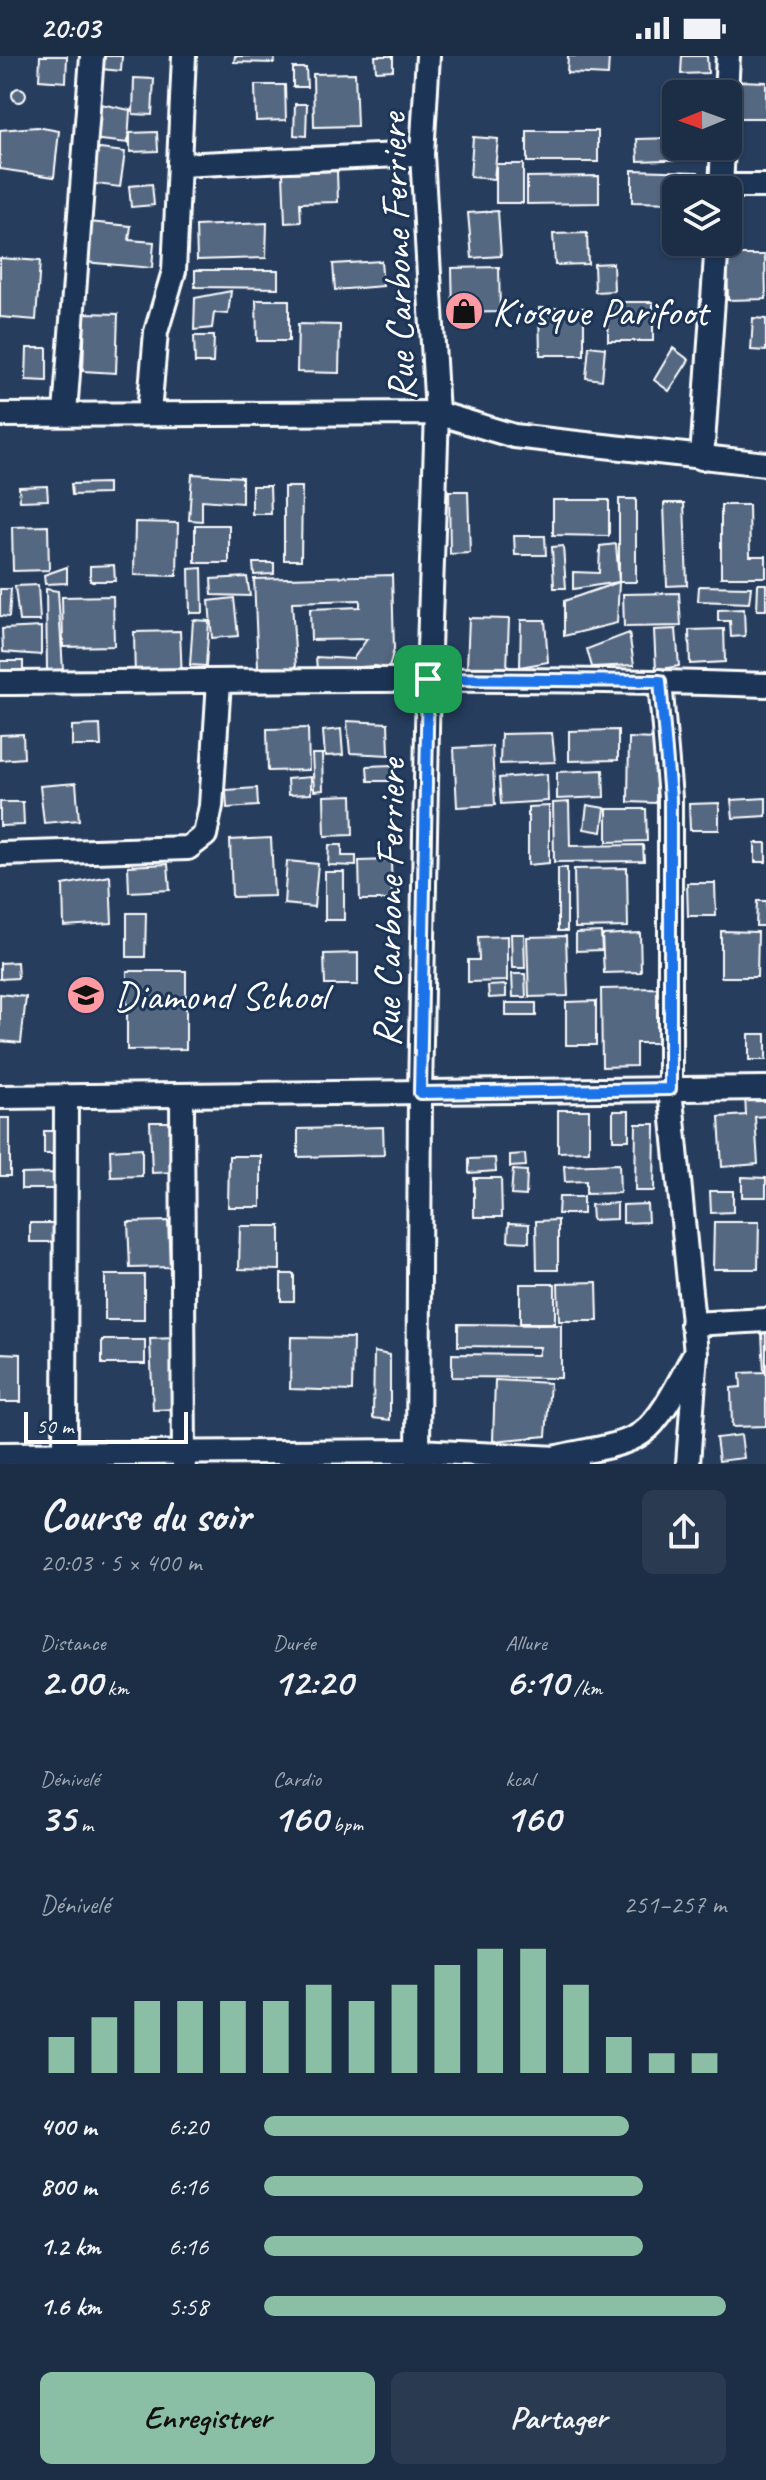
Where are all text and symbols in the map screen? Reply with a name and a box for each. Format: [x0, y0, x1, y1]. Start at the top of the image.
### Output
text: 20:03 [40, 9, 100, 47]
north arrow [662, 80, 742, 160]
map controls [662, 80, 742, 256]
street label: Rue Carbone Ferriere [367, 109, 427, 402]
button: layers [662, 176, 742, 256]
place label: Kiosque Parifoot [492, 287, 711, 337]
shop icon: Kiosque Parifoot [443, 290, 485, 332]
pin [394, 645, 462, 713]
icon: arrive [406, 657, 450, 701]
street label: Rue Carbone Ferriere [361, 756, 417, 1047]
place label: Diamond School [114, 971, 333, 1021]
school or university icon: Diamond School [65, 974, 107, 1016]
scale bar [24, 1408, 188, 1444]
text: 50 m [36, 1412, 73, 1440]
text: Course du soir [40, 1488, 250, 1543]
button: share [642, 1490, 726, 1574]
text: 20:03 · 5 × 400 m [40, 1546, 201, 1579]
text: Distance [40, 1629, 106, 1657]
text: Durée [273, 1629, 316, 1657]
text: Allure [505, 1629, 547, 1657]
text: 2.00 [40, 1657, 102, 1707]
text: 12:20 [273, 1657, 353, 1707]
text: 6:10 [505, 1657, 568, 1707]
text: km [102, 1674, 129, 1702]
text: /km [568, 1674, 602, 1702]
text: Dénivelé [40, 1765, 99, 1793]
text: Cardio [273, 1765, 321, 1793]
text: kcal [505, 1765, 534, 1793]
text: 35 [40, 1793, 75, 1843]
text: 160 [273, 1793, 328, 1843]
text: 160 [505, 1793, 560, 1843]
text: m [75, 1810, 93, 1838]
text: bpm [328, 1810, 363, 1838]
text: Dénivelé [40, 1888, 110, 1921]
text: 251–257 m [623, 1888, 726, 1921]
text: 400 m [40, 2110, 96, 2143]
text: 6:20 [168, 2110, 208, 2143]
text: 800 m [40, 2170, 96, 2203]
text: 6:16 [168, 2170, 208, 2203]
text: 1.2 km [40, 2230, 100, 2263]
text: 6:16 [168, 2230, 208, 2263]
text: 1.6 km [40, 2290, 101, 2323]
text: 5:58 [168, 2290, 208, 2323]
button: Enregistrer [40, 2372, 375, 2464]
button: Partager [391, 2372, 726, 2464]

